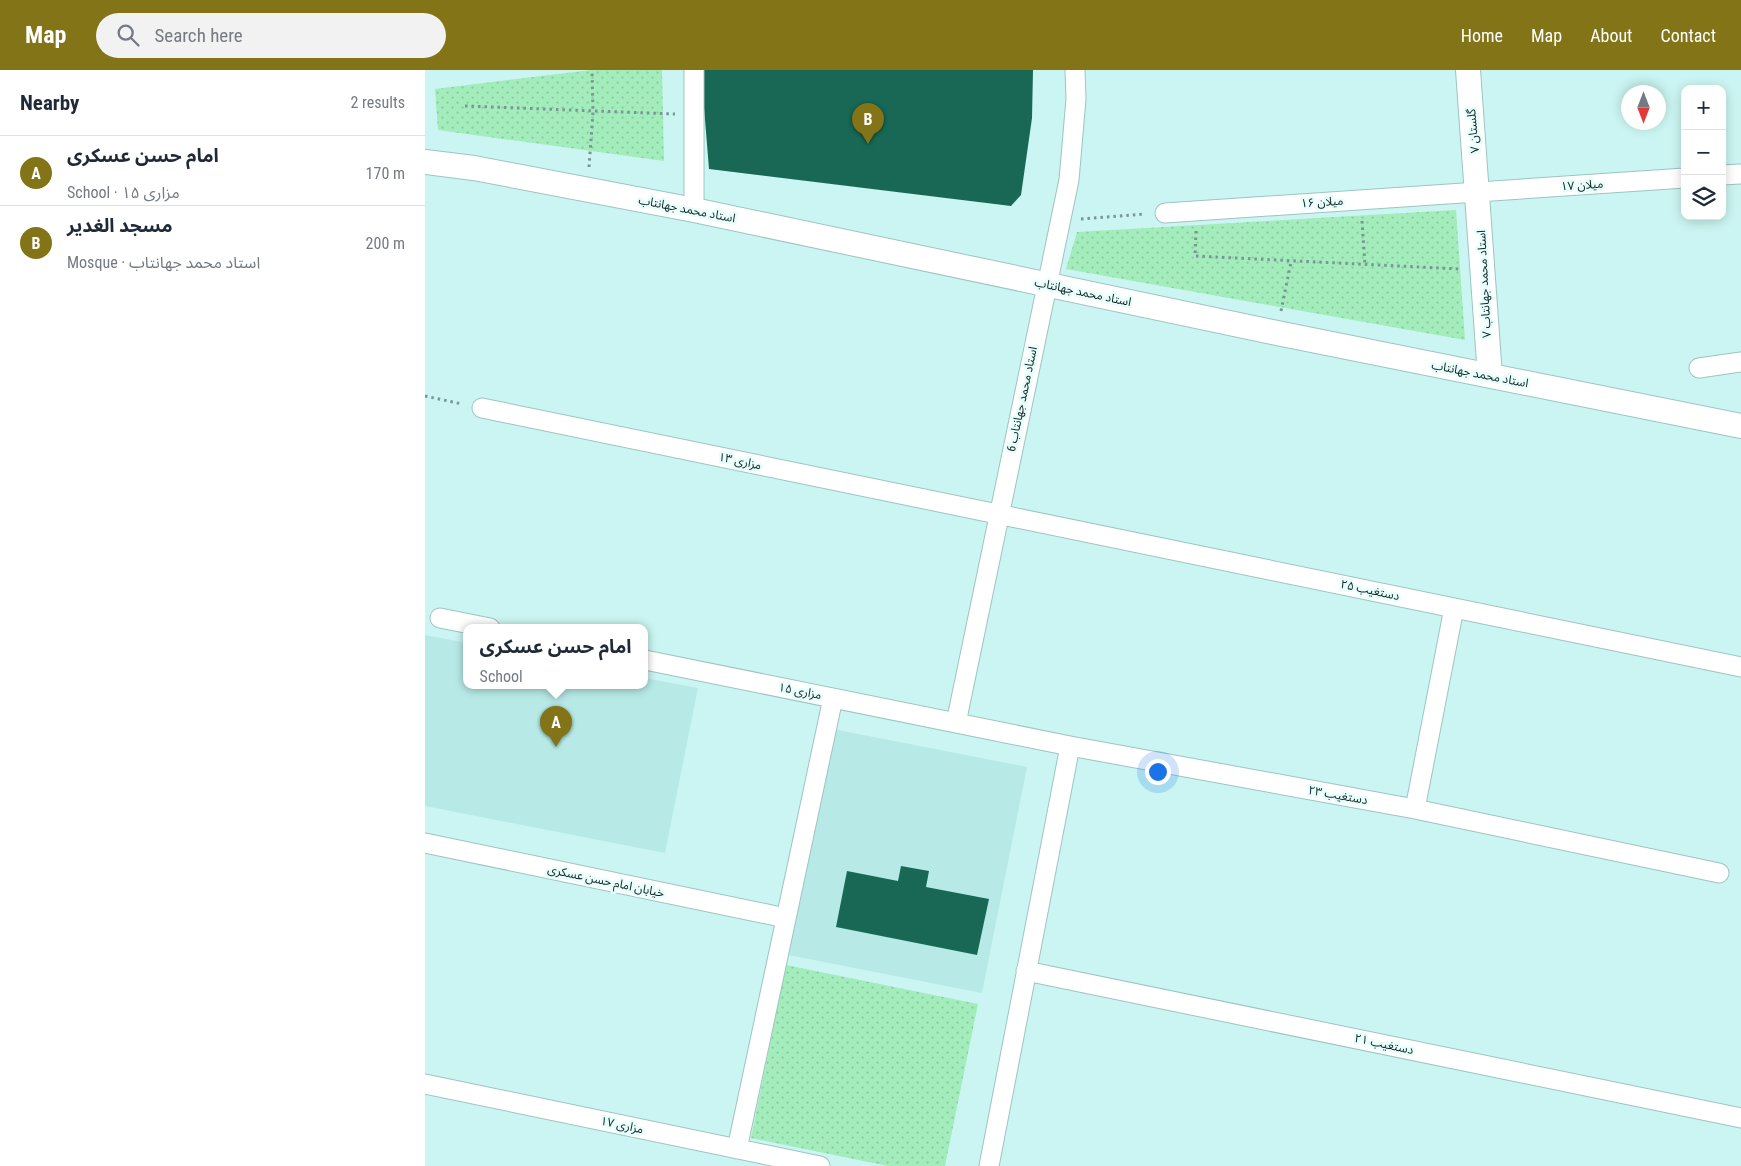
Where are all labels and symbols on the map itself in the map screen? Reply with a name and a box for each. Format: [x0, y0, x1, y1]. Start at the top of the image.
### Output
north arrow [1621, 85, 1666, 130]
pin: B [852, 103, 884, 144]
street label: گلستان ۷ [1464, 107, 1482, 154]
street label: میلان ۱۷ [1560, 177, 1604, 194]
street label: استاد محمد جهانتاب [637, 193, 737, 226]
street label: میلان ۱۶ [1300, 194, 1344, 211]
street label: استاد محمد جهانتاب ۷ [1474, 229, 1494, 338]
street label: استاد محمد جهانتاب [1033, 275, 1133, 309]
street label: استاد محمد جهانتاب 6 [1004, 345, 1040, 453]
street label: استاد محمد جهانتاب [1430, 358, 1530, 391]
street label: مزاری ۱۳ [717, 450, 763, 472]
street label: دستغیب ۲۵ [1339, 577, 1401, 603]
street label: مزاری ۱۵ [777, 680, 823, 702]
pin: A [540, 706, 572, 747]
your location [1145, 759, 1171, 785]
street label: دستغیب ۲۳ [1307, 783, 1369, 807]
street label: خیابان امام حسن عسکری [546, 862, 666, 902]
street label: دستغیب ۲۱ [1353, 1031, 1415, 1057]
street label: مزاری ۱۷ [599, 1114, 645, 1136]

